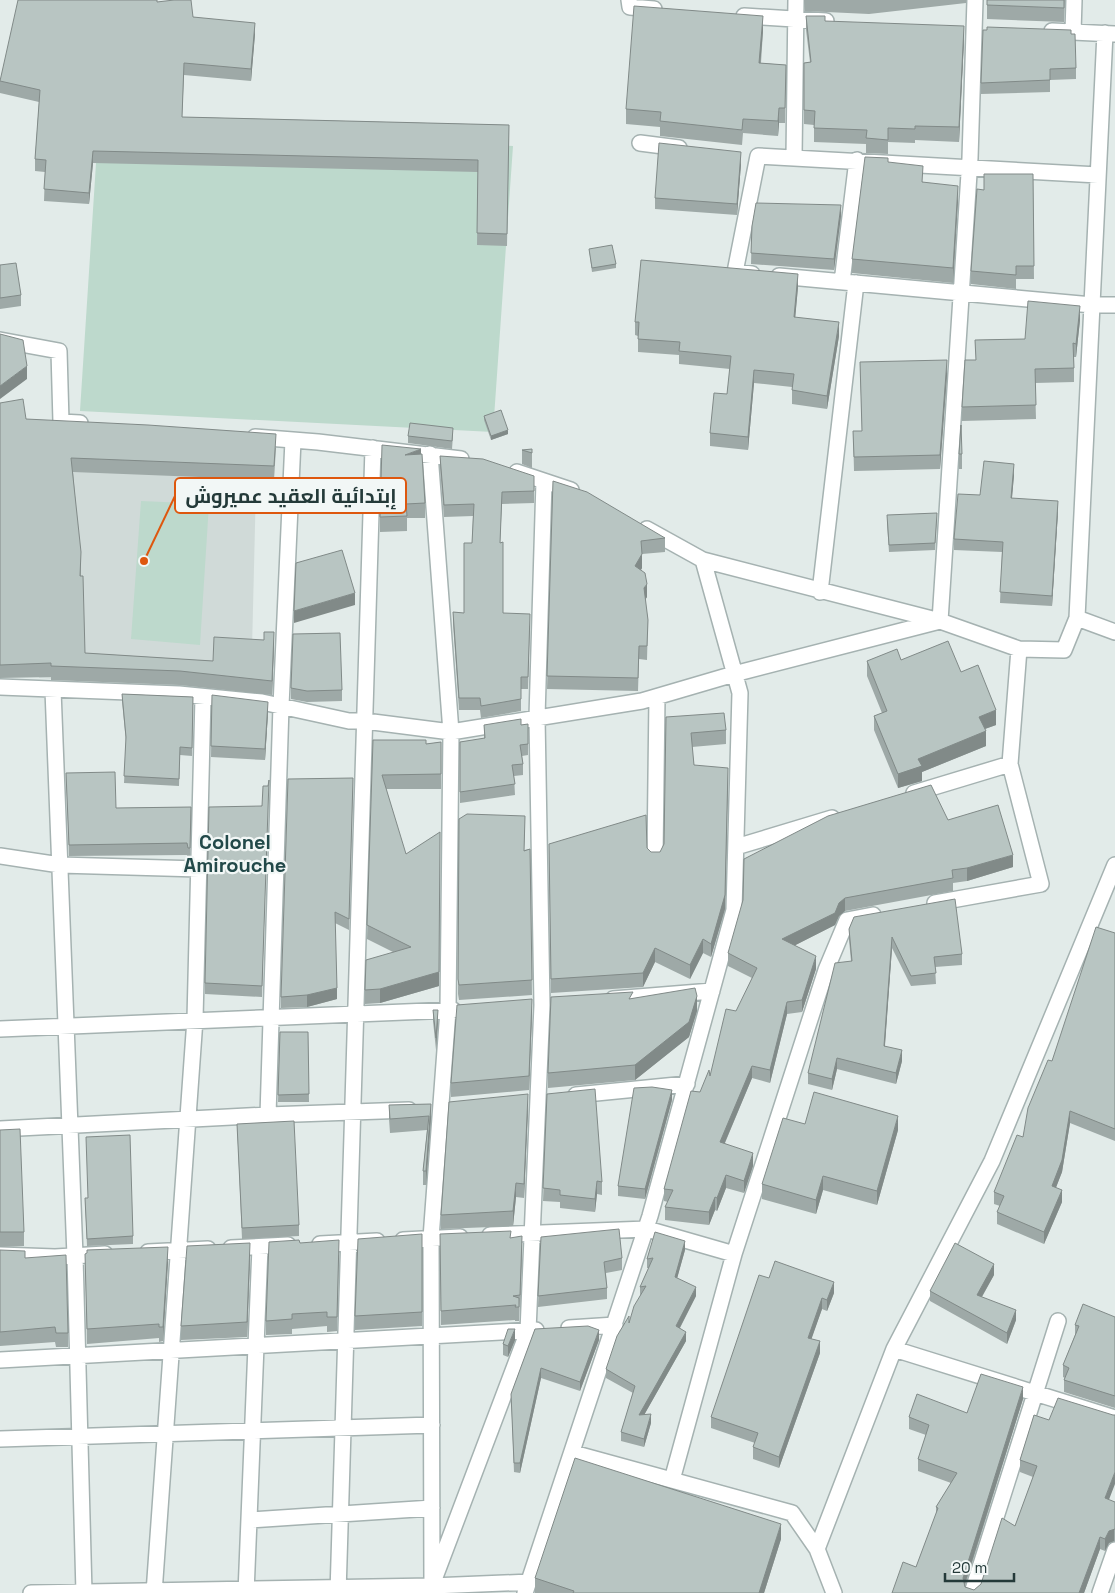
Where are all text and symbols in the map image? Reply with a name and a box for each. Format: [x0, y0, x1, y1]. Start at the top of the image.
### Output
callout: إبتدائية العقيد عميروش [175, 478, 406, 513]
text: إبتدائية العقيد عميروش [185, 483, 397, 510]
district label: Colonel Amirouche [184, 829, 286, 878]
scale bar [945, 1550, 1014, 1582]
text: 20 m [952, 1558, 987, 1577]

